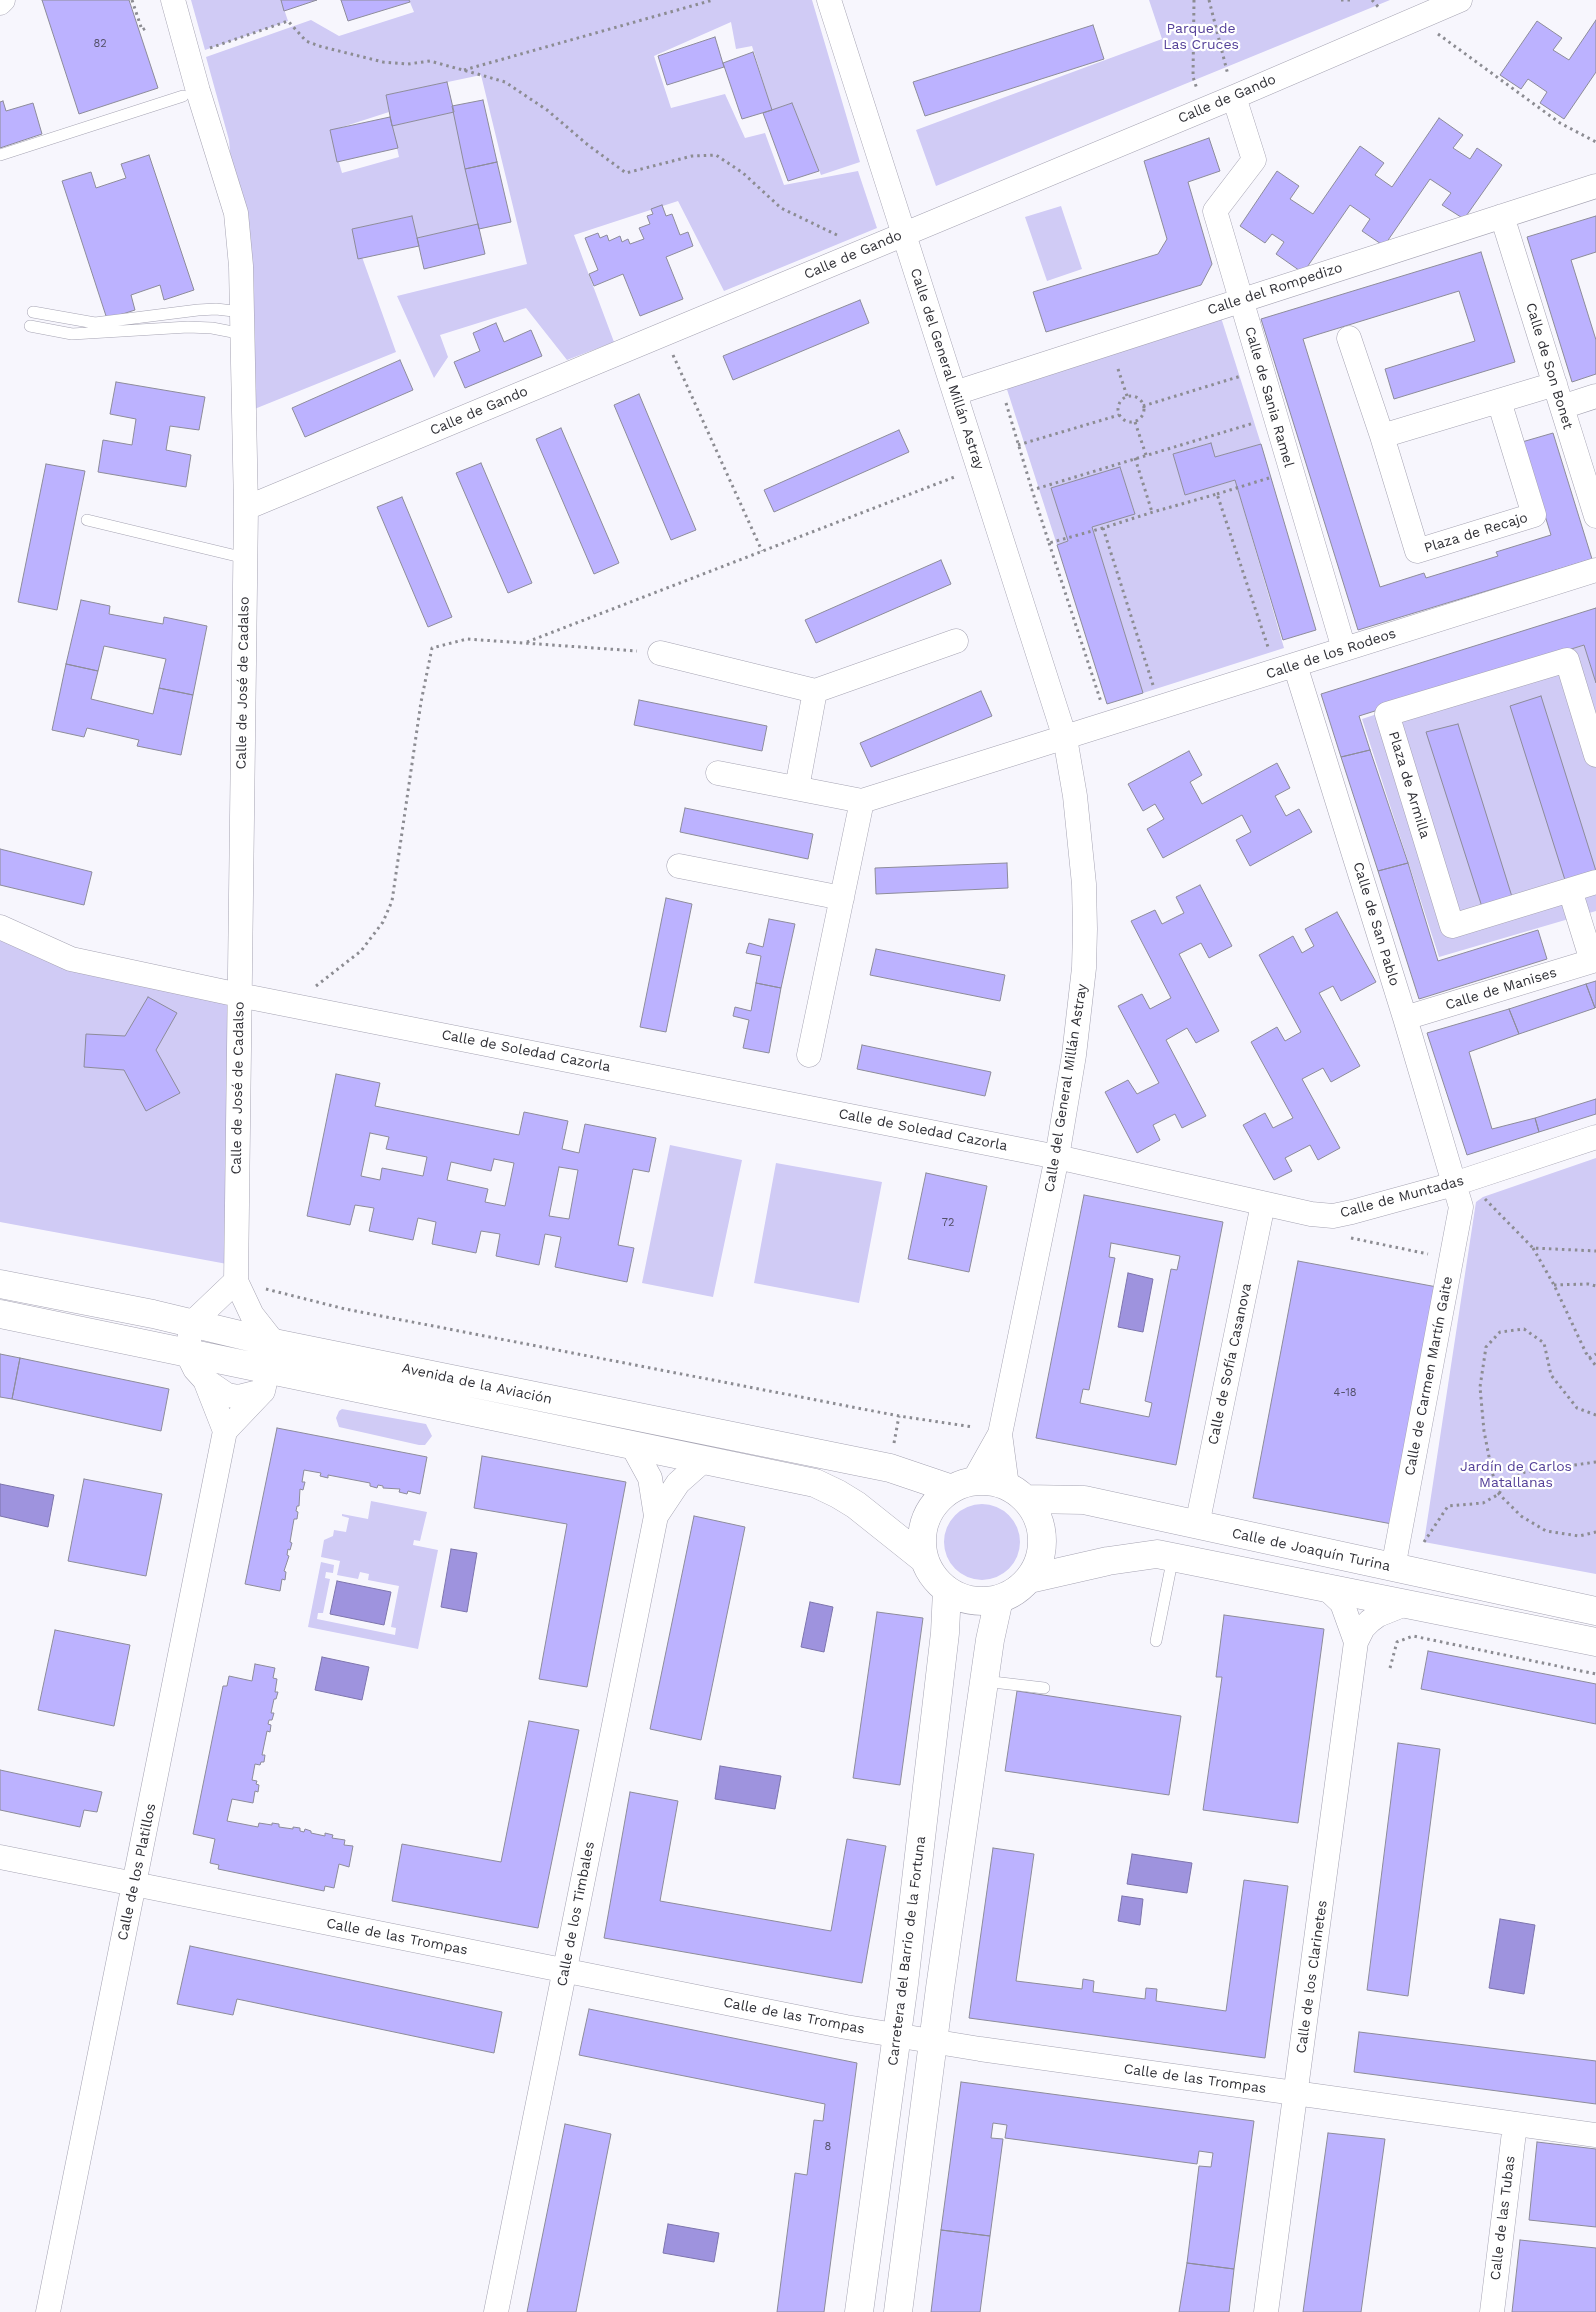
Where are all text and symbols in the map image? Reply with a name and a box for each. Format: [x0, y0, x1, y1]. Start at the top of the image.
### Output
park label: Parque de Las Cruces [1163, 21, 1239, 54]
house number: 82 [93, 37, 107, 51]
street label: Calle de Gando [1176, 71, 1278, 127]
street label: Calle de Gando [802, 227, 904, 283]
street label: Calle del Rompedizo [1205, 259, 1345, 319]
street label: Calle del General Millán Astray [906, 266, 988, 472]
street label: Calle de Son Bonet [1522, 301, 1576, 431]
street label: Calle de Sania Ramel [1241, 325, 1297, 469]
street label: Calle de Gando [428, 383, 530, 439]
street label: Plaza de Recajo [1422, 509, 1530, 557]
street label: Calle de José de Cadalso [233, 596, 253, 770]
street label: Calle de los Rodeos [1264, 625, 1398, 683]
street label: Plaza de Armilla [1385, 729, 1433, 841]
street label: Calle de San Pablo [1349, 860, 1403, 988]
street label: Calle de Manises [1443, 964, 1559, 1014]
street label: Calle del General Millán Astray [1041, 983, 1091, 1193]
street label: Calle de José de Cadalso [228, 1001, 248, 1175]
street label: Calle de Soledad Cazorla [440, 1026, 612, 1076]
street label: Calle de Soledad Cazorla [837, 1105, 1009, 1155]
street label: Calle de Muntadas [1338, 1172, 1466, 1222]
house number: 72 [942, 1216, 954, 1230]
street label: Calle de Carmen Martín Gaite [1401, 1275, 1457, 1477]
street label: Calle de Sofía Casanova [1205, 1282, 1255, 1446]
street label: Avenida de la Aviación [400, 1360, 554, 1408]
house number: 4-18 [1334, 1386, 1356, 1400]
park label: Jardín de Carlos Matallanas [1460, 1459, 1572, 1491]
street label: Calle de Joaquín Turina [1230, 1525, 1392, 1575]
street label: Calle de los Platillos [114, 1802, 160, 1942]
street label: Carretera del Barrio de la Fortuna [885, 1835, 929, 2067]
street label: Calle de los Timbales [554, 1840, 598, 1988]
street label: Calle de los Clarinetes [1293, 1899, 1331, 2055]
street label: Calle de las Trompas [325, 1915, 469, 1959]
street label: Calle de las Trompas [722, 1994, 866, 2038]
street label: Calle de las Trompas [1123, 2061, 1267, 2097]
house number: 8 [825, 2140, 831, 2154]
street label: Calle de las Tubas [1487, 2155, 1519, 2281]

